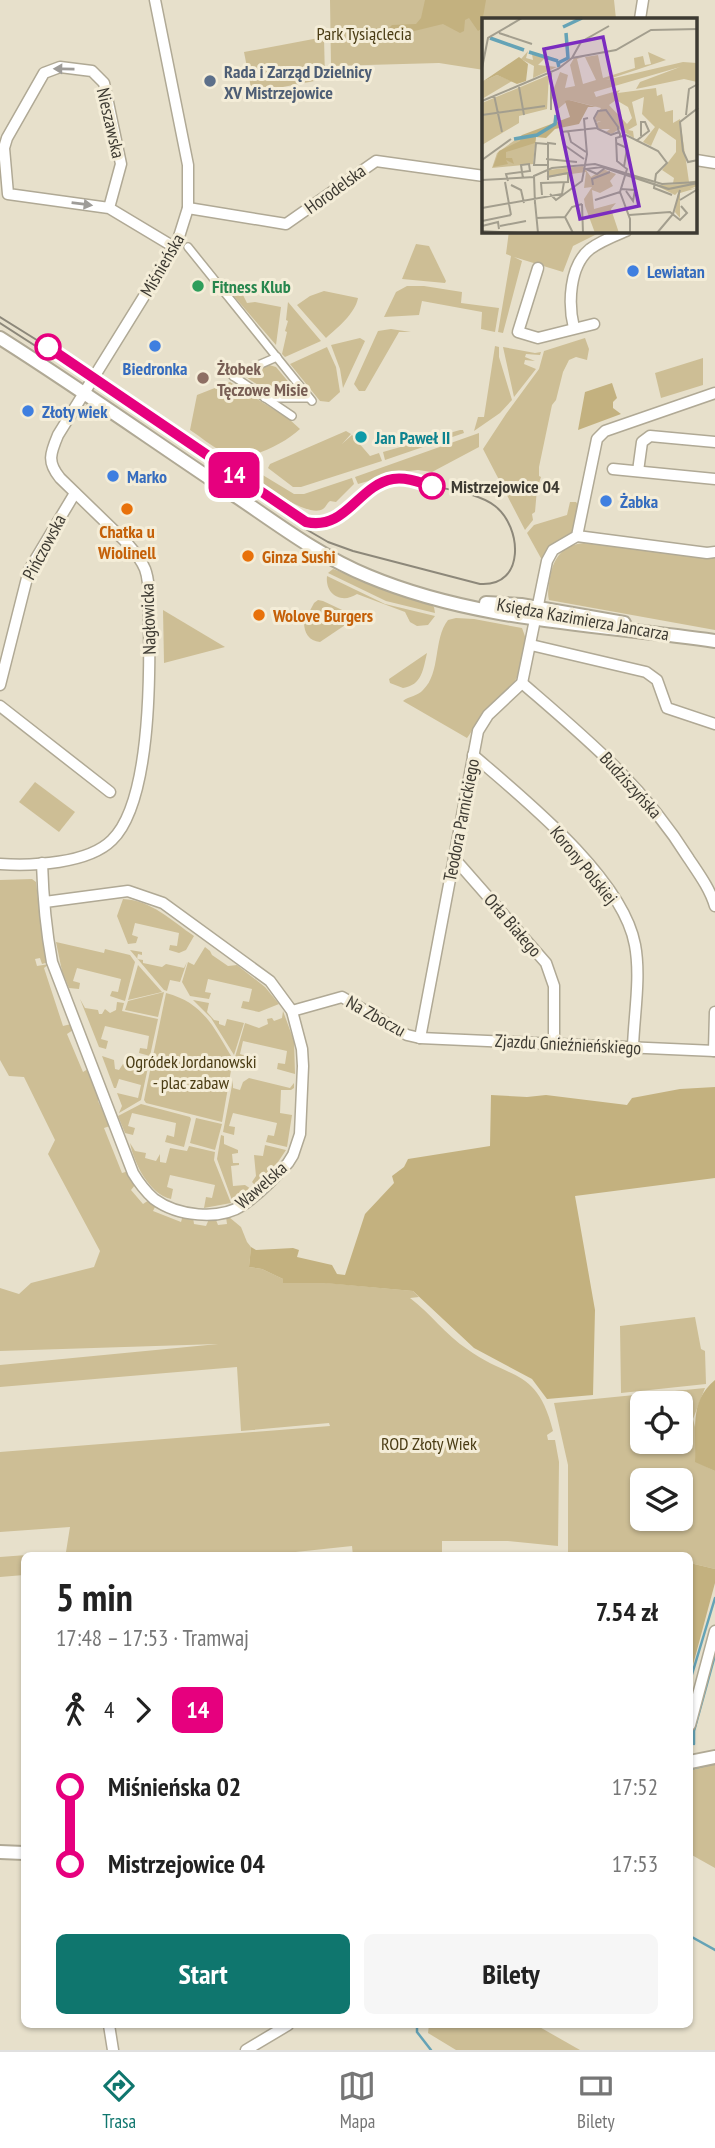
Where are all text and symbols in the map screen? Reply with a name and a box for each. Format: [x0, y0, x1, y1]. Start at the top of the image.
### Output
inset map [482, 18, 698, 233]
park label: Park Tysiąclecia [316, 22, 412, 45]
place label: Rada i Zarząd Dzielnicy XV Mistrzejowice [224, 60, 372, 104]
one-way arrow [53, 63, 75, 75]
marker: Rada i Zarząd Dzielnicy XV Mistrzejowice [202, 73, 218, 89]
street label: Nieszawska [92, 85, 130, 161]
street label: Horodelska [300, 159, 370, 219]
one-way arrow [71, 198, 93, 209]
street label: Miśnieńska [135, 229, 189, 301]
place label: Lewiatan [647, 260, 705, 283]
marker: Lewiatan [625, 263, 641, 279]
place label: Fitness Klub [212, 275, 291, 298]
marker: Fitness Klub [190, 278, 206, 294]
unlabelled marker [35, 334, 61, 360]
marker: Biedronka [147, 338, 163, 354]
place label: Biedronka [123, 357, 187, 380]
place label: Żłobek Tęczowe Misie [217, 357, 308, 401]
marker: Żłobek Tęczowe Misie [195, 370, 211, 386]
place label: Złoty wiek [42, 400, 108, 423]
marker: Złoty wiek [20, 403, 36, 419]
place label: Jan Paweł II [374, 426, 450, 449]
marker: Jan Paweł II [353, 429, 369, 445]
line badge: 14 [202, 452, 266, 498]
text: 14 [223, 459, 245, 490]
place label: Marko [127, 465, 167, 488]
marker: Marko [105, 468, 121, 484]
marker: Mistrzejowice 04 [419, 473, 445, 499]
place label: Mistrzejowice 04 [451, 475, 560, 498]
place label: Żabka [620, 490, 658, 513]
marker: Żabka [598, 493, 614, 509]
marker: Chatka u Wiolinell [119, 501, 135, 517]
street label: Pińczowska [17, 510, 71, 584]
place label: Chatka u Wiolinell [97, 520, 157, 564]
place label: Ginza Sushi [262, 545, 336, 568]
marker: Ginza Sushi [240, 548, 256, 564]
street label: Nagłowicka [135, 583, 161, 655]
street label: Księdza Kazimierza Jancarza [495, 593, 671, 645]
place label: Wolove Burgers [272, 604, 373, 627]
marker: Wolove Burgers [251, 607, 267, 623]
street label: Budziszyńska [595, 747, 667, 823]
street label: Teodora Parnickiego [438, 756, 484, 883]
street label: Korony Polskiej [545, 821, 623, 909]
street label: Orła Białego [479, 889, 547, 962]
street label: Na Zboczu [342, 990, 410, 1042]
street label: Zjazdu Gnieźnieńskiego [494, 1029, 642, 1059]
park label: Ogródek Jordanowski - plac zabaw [125, 1050, 257, 1094]
street label: Wawelska [230, 1156, 292, 1214]
map controls [630, 1391, 693, 1531]
button: locate [630, 1391, 693, 1454]
park label: ROD Złoty Wiek [381, 1432, 477, 1455]
button: layers [630, 1468, 693, 1531]
text: 5 min [56, 1572, 133, 1621]
text: 7.54 zł [596, 1595, 658, 1628]
text: 17:48 – 17:53 · Tramwaj [56, 1623, 249, 1652]
icon: walk [56, 1691, 94, 1729]
icon: forward [124, 1691, 162, 1729]
text: 14 [186, 1694, 209, 1725]
text: 4 [104, 1695, 114, 1724]
text: Miśnieńska 02 [108, 1770, 241, 1803]
text: 17:52 [612, 1772, 658, 1801]
text: Mistrzejowice 04 [108, 1847, 265, 1880]
text: 17:53 [612, 1849, 658, 1878]
button: Start [56, 1934, 350, 2014]
button: Bilety [364, 1934, 658, 2014]
tab: Trasa [100, 2067, 138, 2133]
tab: Mapa [338, 2067, 376, 2133]
tab: Bilety [577, 2067, 615, 2133]

